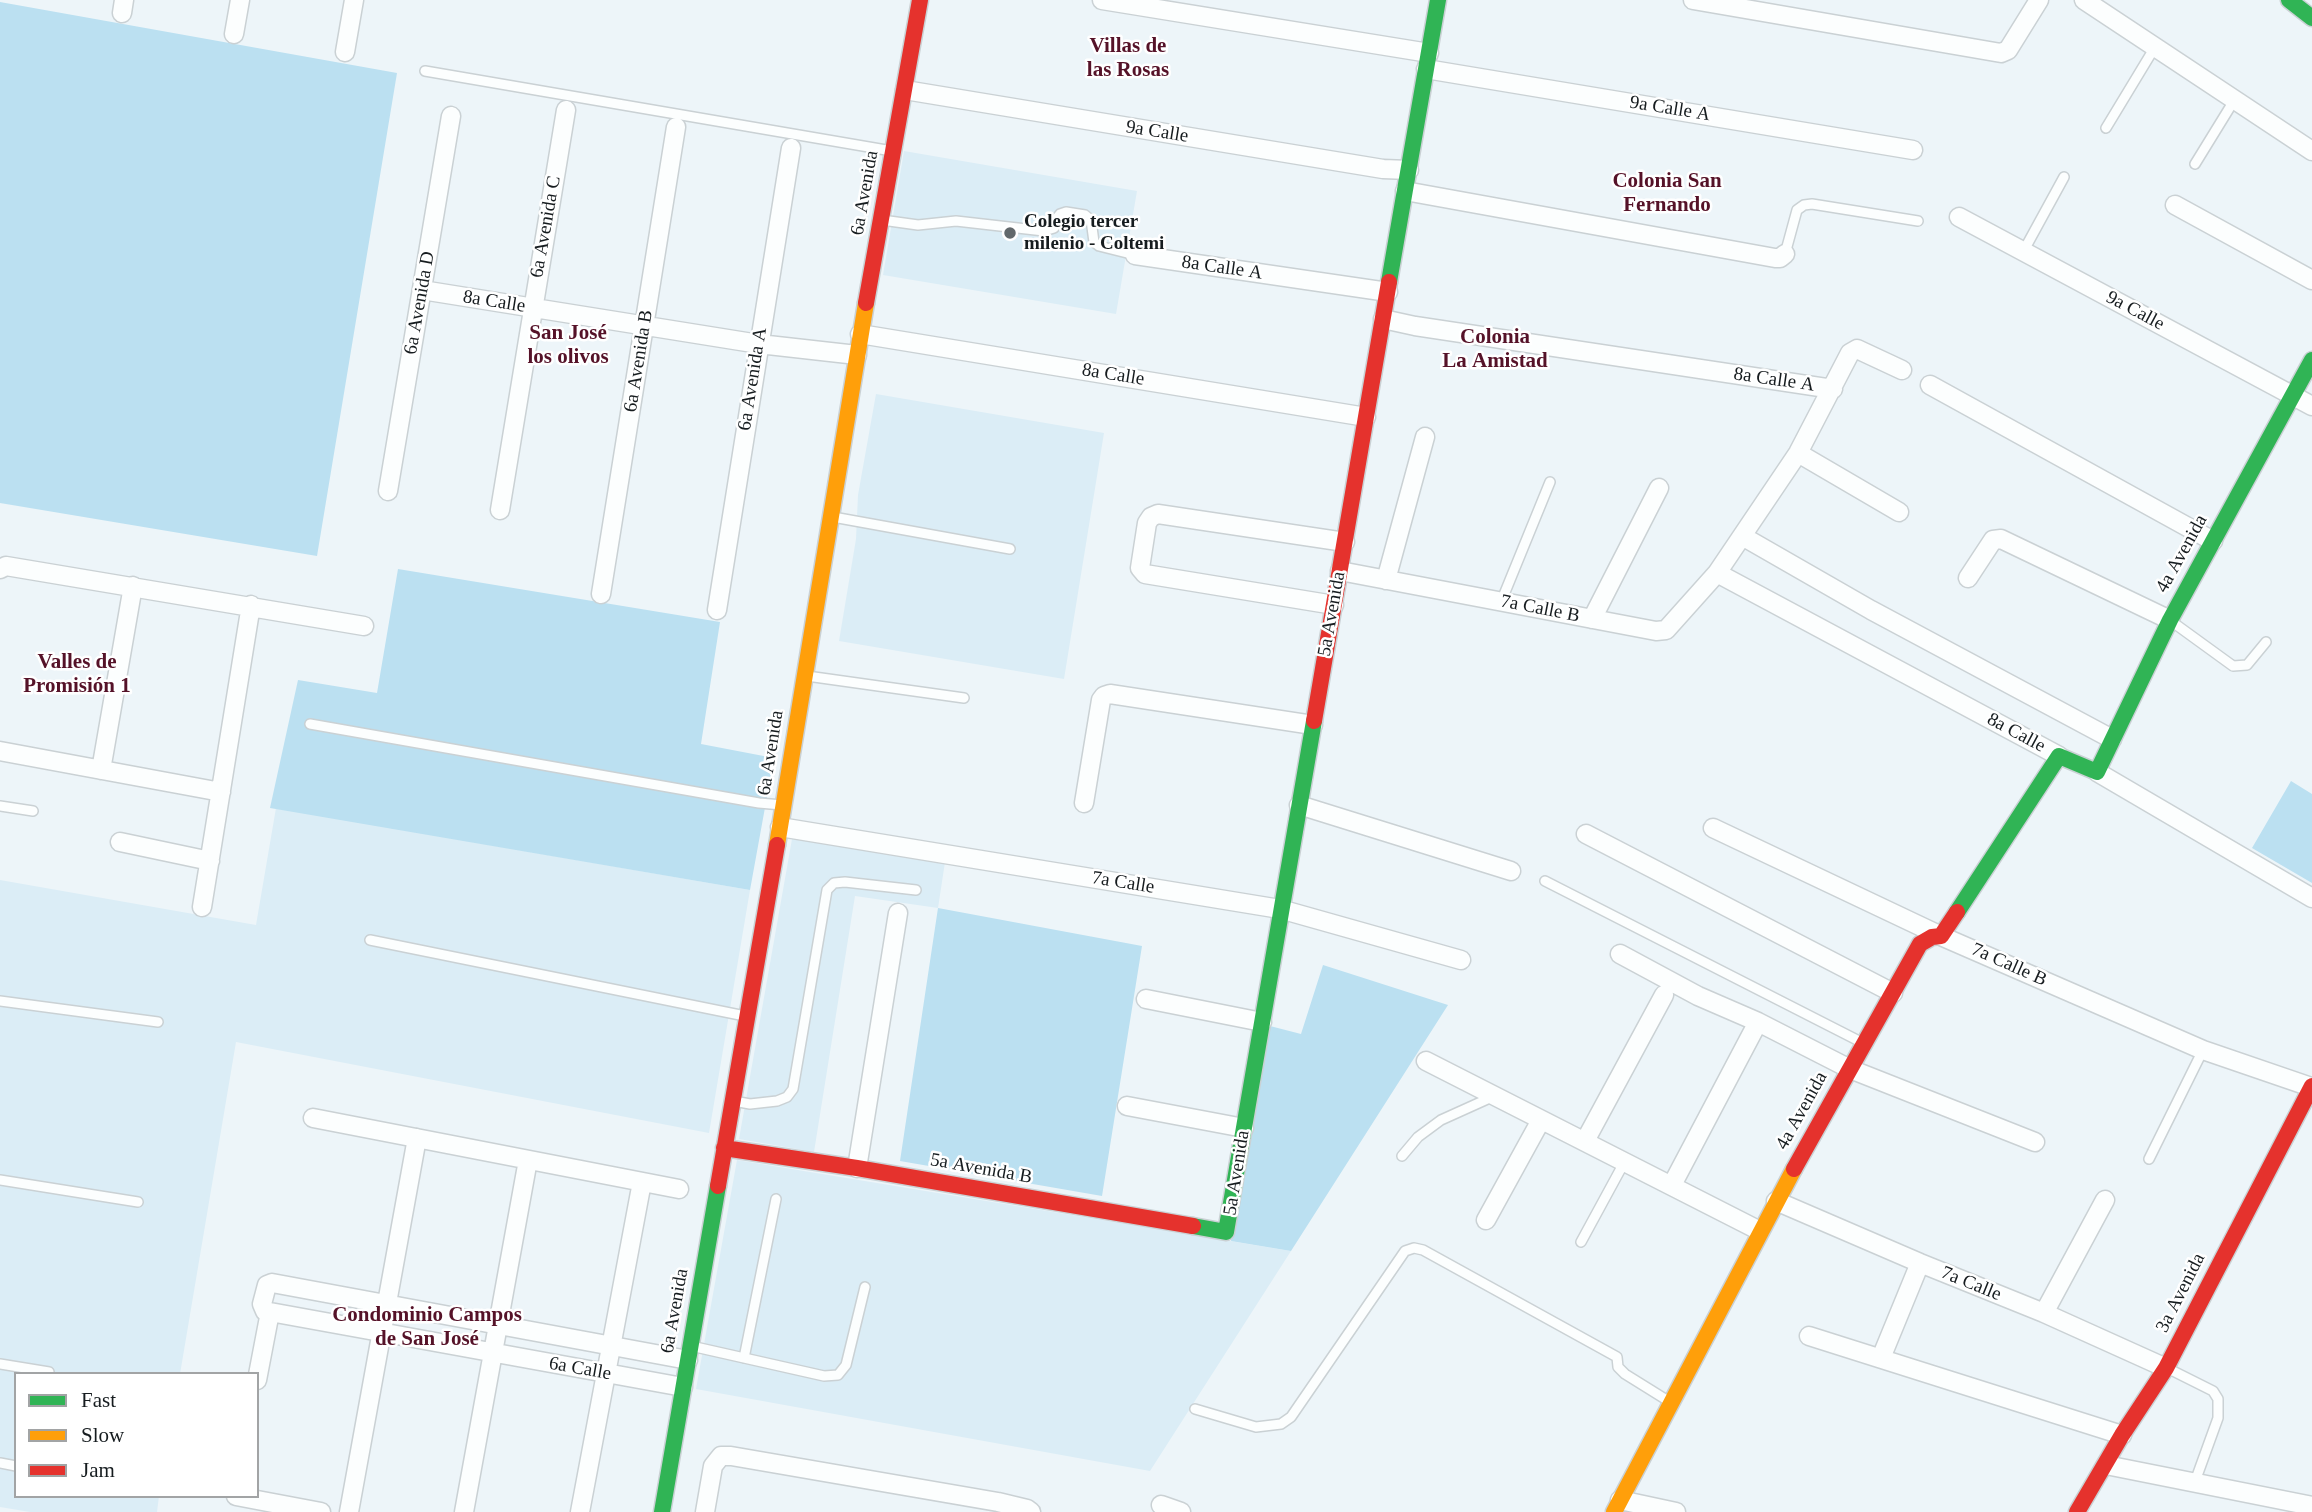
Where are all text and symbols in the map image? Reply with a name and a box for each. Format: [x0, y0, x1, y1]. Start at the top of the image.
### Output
district label: Villas de las Rosas [1087, 34, 1169, 84]
street label: 9a Calle A [1628, 91, 1712, 127]
street label: 9a Calle [1124, 116, 1190, 148]
street label: 6a Avenida [846, 149, 884, 237]
district label: Colonia San Fernando [1612, 169, 1722, 219]
street label: 6a Avenida C [526, 174, 566, 280]
place label: Colegio tercer milenio - Coltemi [1024, 211, 1164, 255]
marker: Colegio tercer milenio - Coltemi [1002, 225, 1018, 241]
street label: 6a Avenida D [400, 250, 440, 356]
street label: 8a Calle A [1180, 251, 1264, 285]
street label: 8a Calle [461, 286, 527, 318]
street label: 9a Calle [2102, 286, 2168, 336]
street label: 6a Avenida B [620, 308, 658, 414]
district label: San José los olivos [527, 321, 609, 371]
district label: Colonia La Amistad [1442, 325, 1548, 375]
street label: 6a Avenida A [734, 326, 772, 432]
street label: 8a Calle [1080, 359, 1146, 391]
street label: 8a Calle A [1732, 363, 1816, 397]
street label: 4a Avenida [2151, 511, 2213, 597]
street label: 5a Avenida [1313, 570, 1351, 658]
street label: 7a Calle B [1498, 590, 1582, 628]
district label: Valles de Promisión 1 [23, 650, 131, 700]
street label: 8a Calle [1983, 708, 2049, 758]
street label: 6a Avenida [753, 709, 789, 797]
street label: 7a Calle [1090, 867, 1156, 899]
street label: 7a Calle B [1968, 938, 2050, 992]
street label: 4a Avenida [1771, 1068, 1833, 1154]
street label: 5a Avenida [1219, 1129, 1255, 1217]
street label: 5a Avenida B [928, 1149, 1034, 1189]
street label: 3a Avenida [2151, 1250, 2211, 1336]
street label: 7a Calle [1938, 1262, 2004, 1306]
street label: 6a Avenida [656, 1267, 694, 1355]
district label: Condominio Campos de San José [332, 1303, 522, 1353]
street label: 6a Calle [547, 1352, 613, 1386]
legend [14, 1372, 259, 1498]
text: Fast [81, 1388, 116, 1412]
text: Slow [81, 1423, 124, 1447]
text: Jam [81, 1458, 115, 1482]

